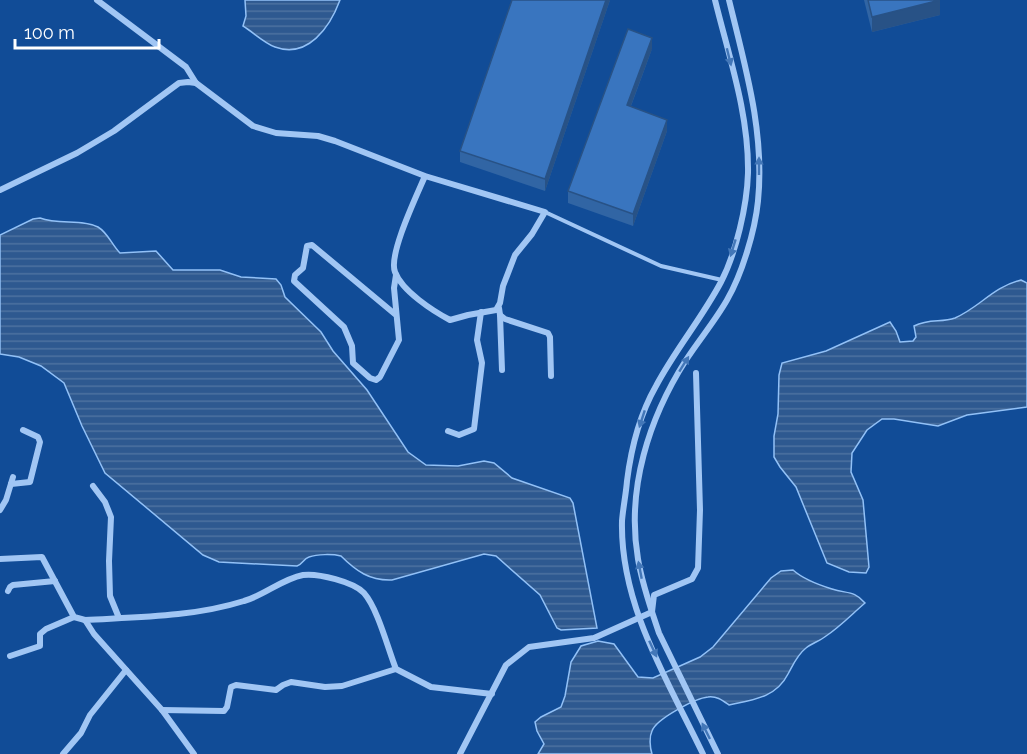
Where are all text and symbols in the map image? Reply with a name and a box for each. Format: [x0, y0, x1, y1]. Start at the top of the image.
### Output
scale bar [15, 12, 159, 50]
text: 100 m [24, 22, 75, 43]
one-way arrow [725, 48, 735, 66]
one-way arrow [754, 156, 764, 175]
one-way arrow [728, 239, 738, 257]
one-way arrow [679, 356, 690, 372]
one-way arrow [637, 410, 646, 428]
one-way arrow [635, 560, 644, 579]
one-way arrow [648, 641, 658, 659]
one-way arrow [702, 722, 711, 739]

